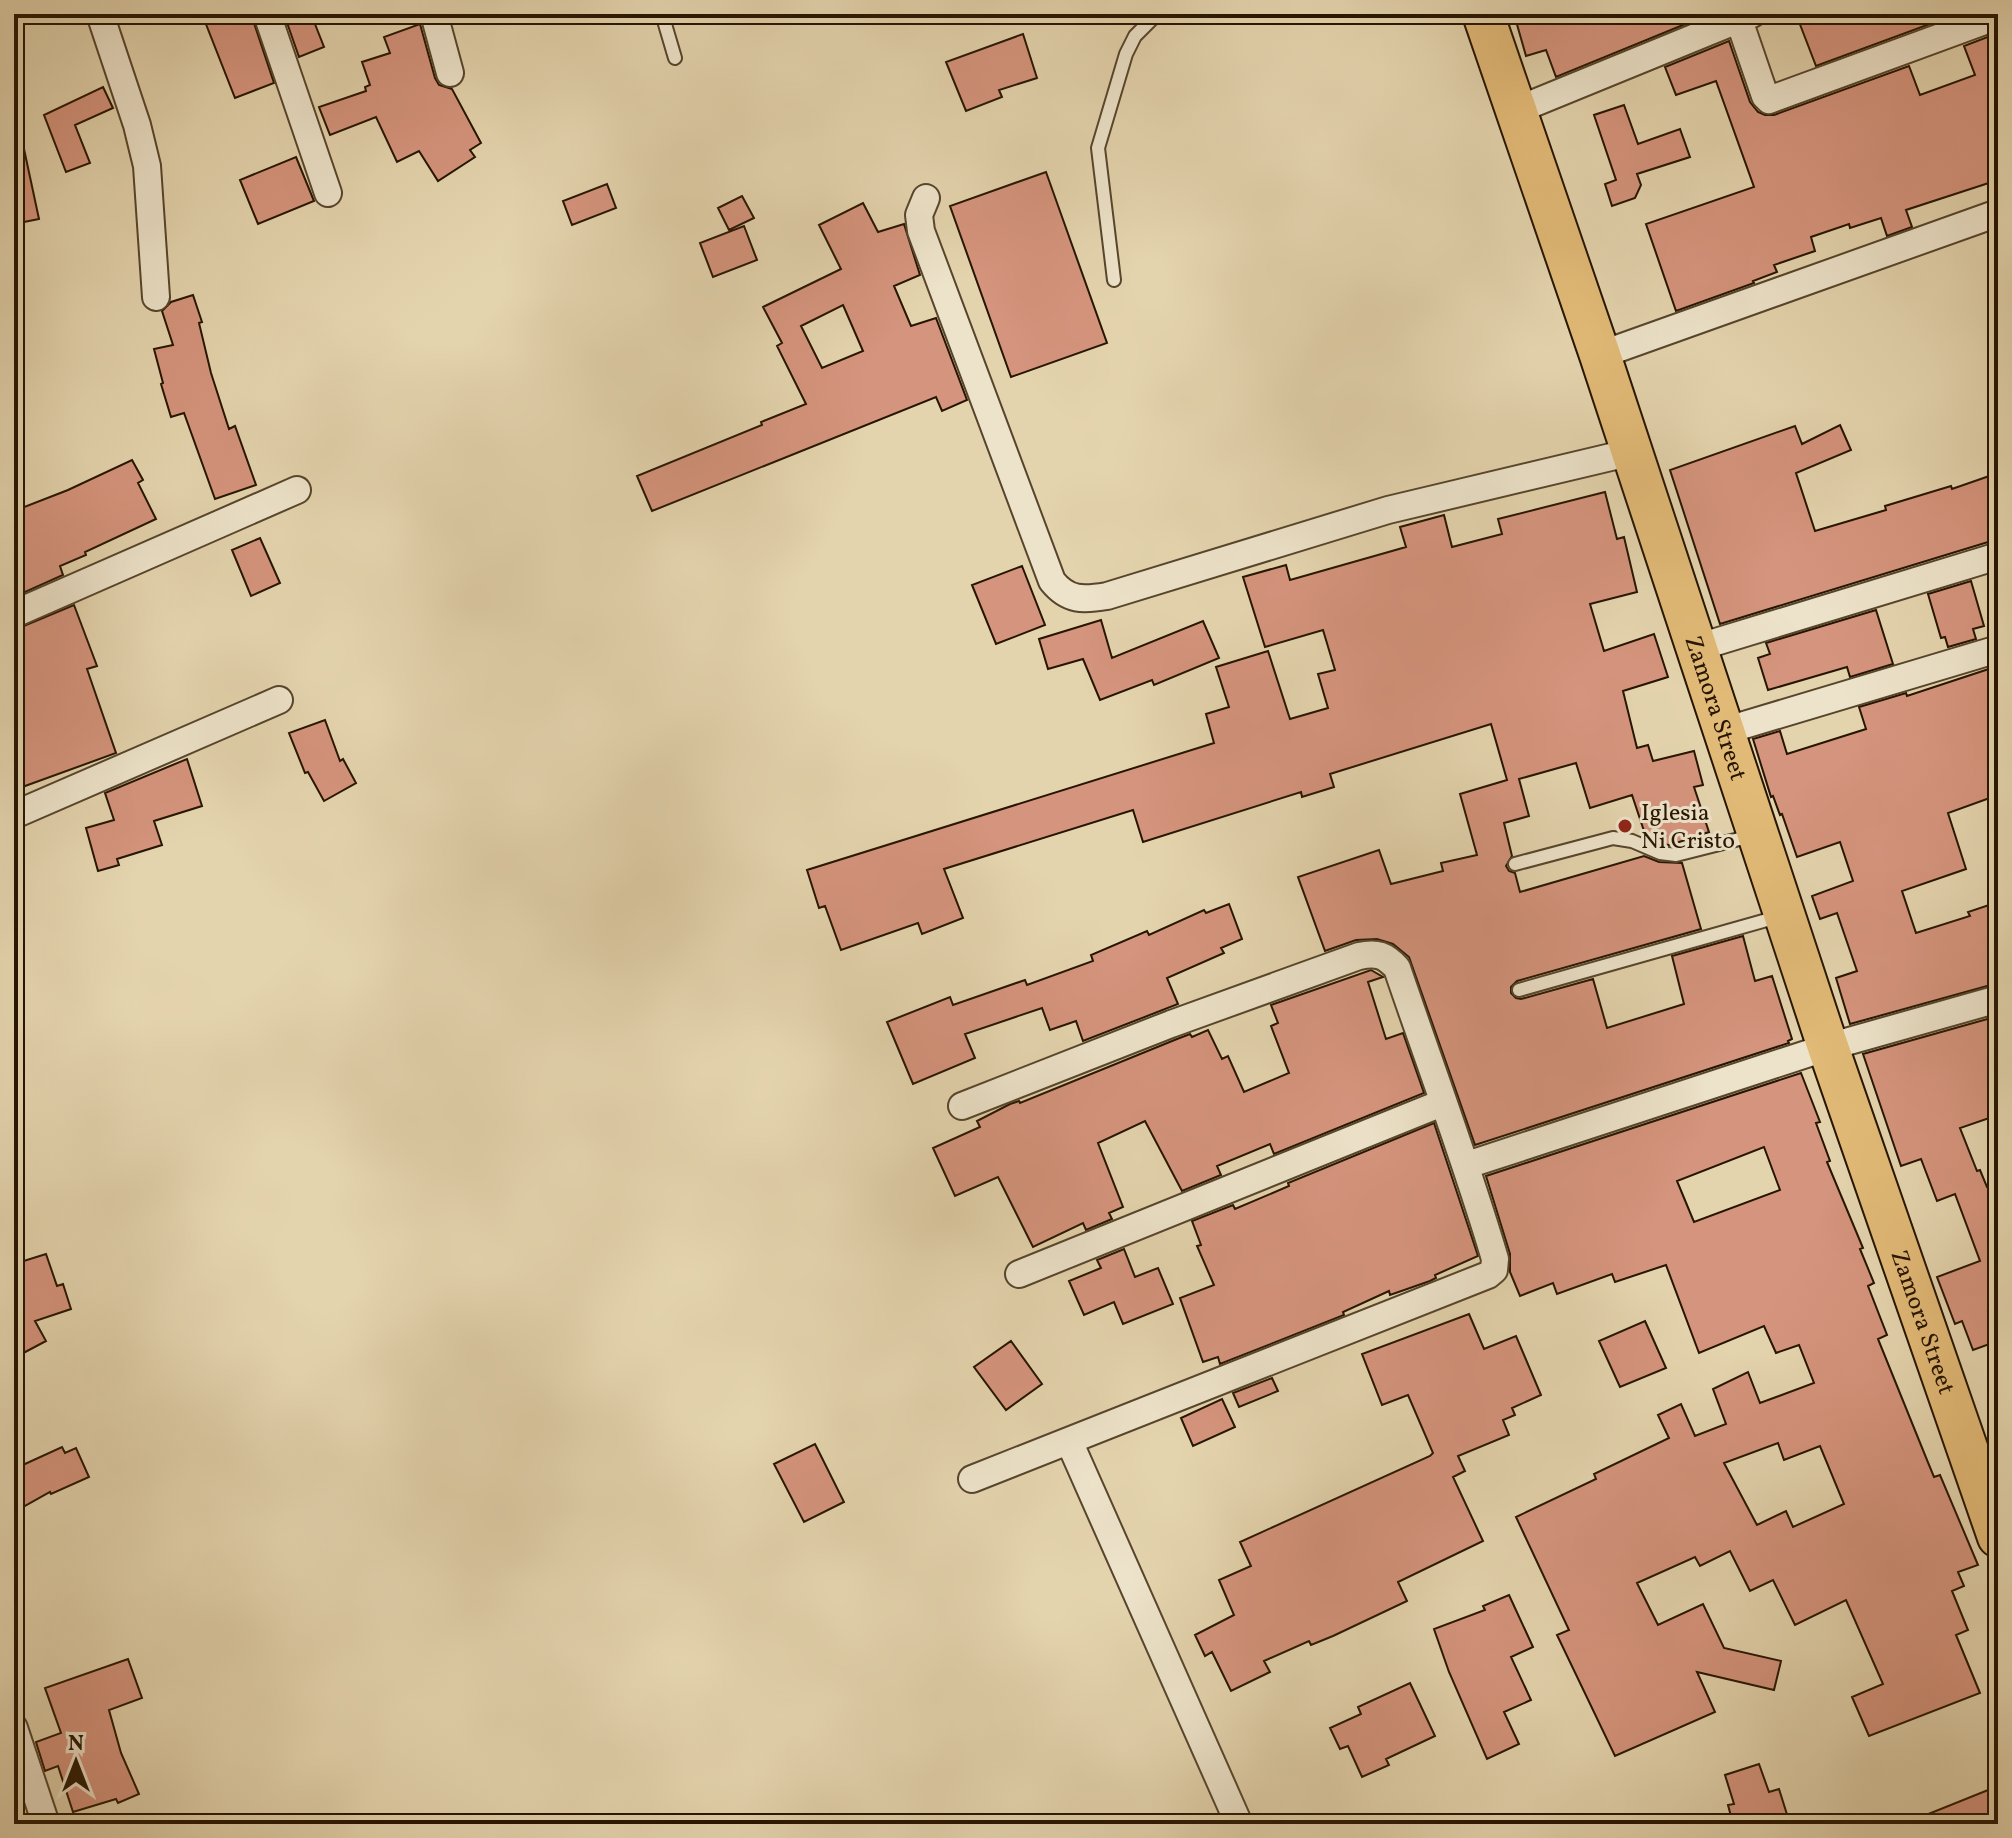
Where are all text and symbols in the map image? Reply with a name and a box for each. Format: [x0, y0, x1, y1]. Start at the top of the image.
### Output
street label: Zamora Street [1675, 631, 1754, 785]
place label: Iglesia Ni Cristo [1641, 797, 1735, 859]
marker: Iglesia Ni Cristo [1616, 817, 1634, 835]
street label: Zamora Street [1881, 1246, 1962, 1399]
north arrow [36, 1722, 116, 1802]
text: N [68, 1729, 84, 1760]

